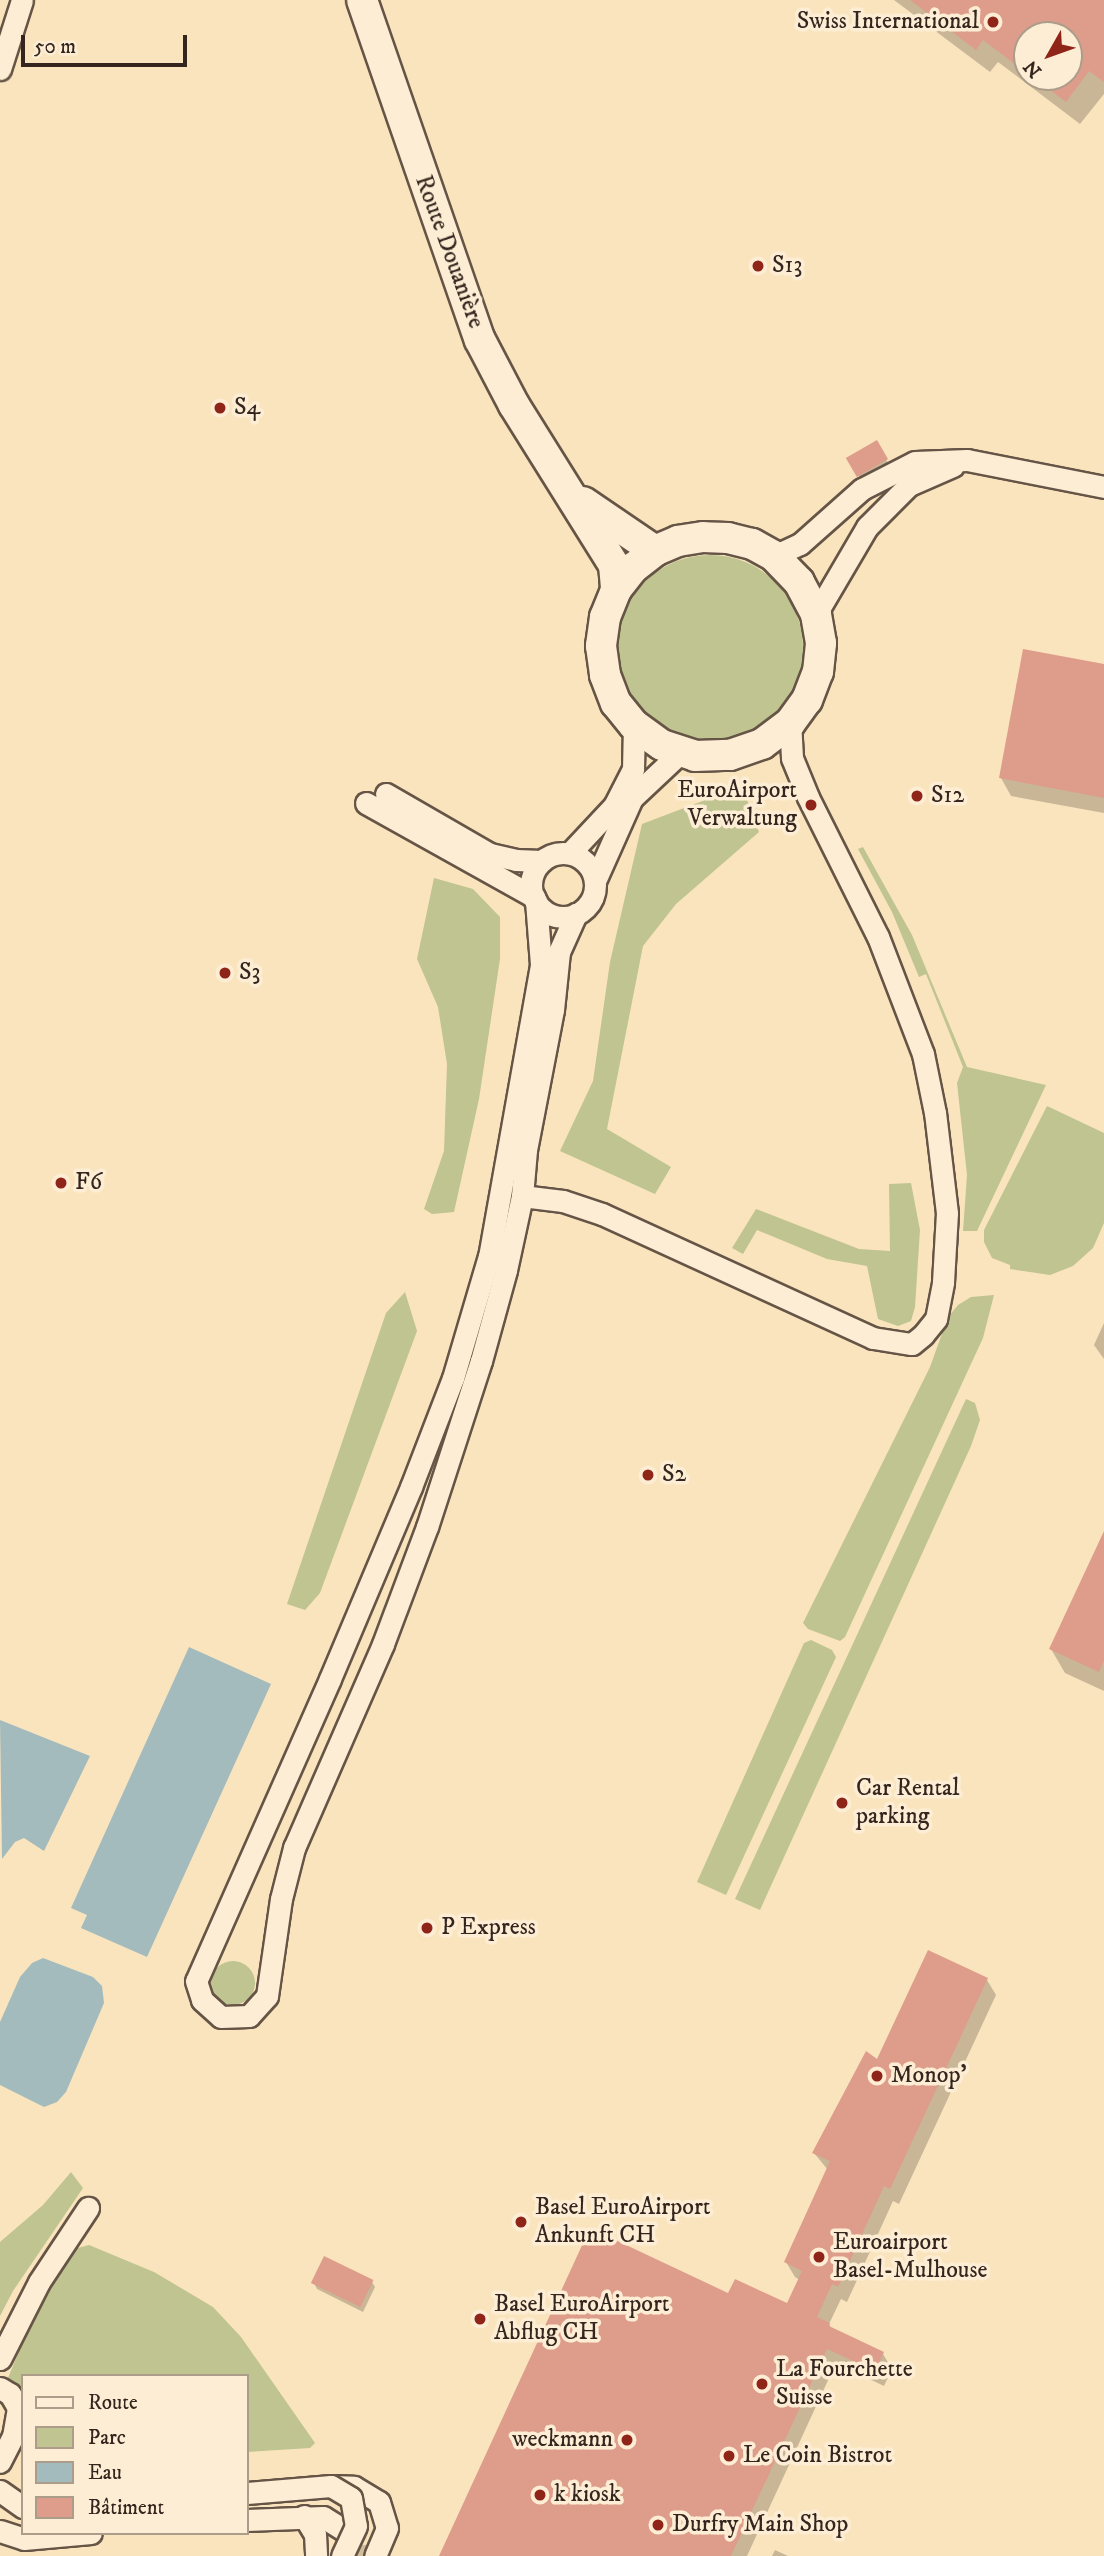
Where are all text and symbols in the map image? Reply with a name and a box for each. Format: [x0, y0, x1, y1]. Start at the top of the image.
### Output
place label: Swiss International [797, 8, 979, 36]
marker: Swiss International [985, 14, 1001, 30]
scale bar [24, 21, 191, 65]
north arrow [1013, 21, 1083, 91]
text: 50 m [34, 34, 76, 60]
text: N [1019, 55, 1047, 82]
street label: Route Douanière [408, 172, 490, 332]
place label: S13 [772, 252, 802, 280]
marker: S13 [750, 258, 766, 274]
place label: S4 [234, 394, 260, 422]
marker: S4 [212, 400, 228, 416]
place label: EuroAirport Verwaltung [677, 777, 797, 833]
place label: S12 [931, 782, 964, 810]
marker: S12 [909, 788, 925, 804]
marker: EuroAirport Verwaltung [803, 797, 819, 813]
place label: S3 [239, 959, 261, 987]
marker: S3 [217, 965, 233, 981]
place label: F6 [75, 1169, 102, 1197]
marker: F6 [53, 1175, 69, 1191]
place label: S2 [662, 1461, 686, 1489]
marker: S2 [640, 1467, 656, 1483]
place label: Car Rental parking [856, 1775, 960, 1831]
marker: Car Rental parking [834, 1795, 850, 1811]
place label: P Express [441, 1914, 536, 1942]
marker: P Express [419, 1920, 435, 1936]
place label: Monop' [891, 2062, 967, 2090]
marker: Monop' [869, 2068, 885, 2084]
place label: Basel EuroAirport Ankunft CH [535, 2194, 711, 2250]
marker: Basel EuroAirport Ankunft CH [513, 2214, 529, 2230]
place label: Euroairport Basel-Mulhouse [833, 2229, 987, 2285]
marker: Euroairport Basel-Mulhouse [811, 2249, 827, 2265]
place label: Basel EuroAirport Abflug CH [494, 2291, 670, 2347]
marker: Basel EuroAirport Abflug CH [472, 2311, 488, 2327]
place label: La Fourchette Suisse [776, 2356, 913, 2412]
legend [21, 2374, 248, 2535]
marker: La Fourchette Suisse [754, 2376, 770, 2392]
text: Route [88, 2390, 138, 2416]
text: Parc [88, 2425, 126, 2451]
place label: weckmann [512, 2426, 613, 2454]
marker: weckmann [619, 2432, 635, 2448]
place label: Le Coin Bistrot [743, 2442, 892, 2470]
marker: Le Coin Bistrot [721, 2448, 737, 2464]
text: Eau [88, 2460, 122, 2486]
place label: k kiosk [554, 2481, 621, 2509]
marker: k kiosk [532, 2487, 548, 2503]
text: Bâtiment [88, 2495, 164, 2521]
place label: Durfry Main Shop [672, 2511, 848, 2539]
marker: Durfry Main Shop [650, 2517, 666, 2533]

